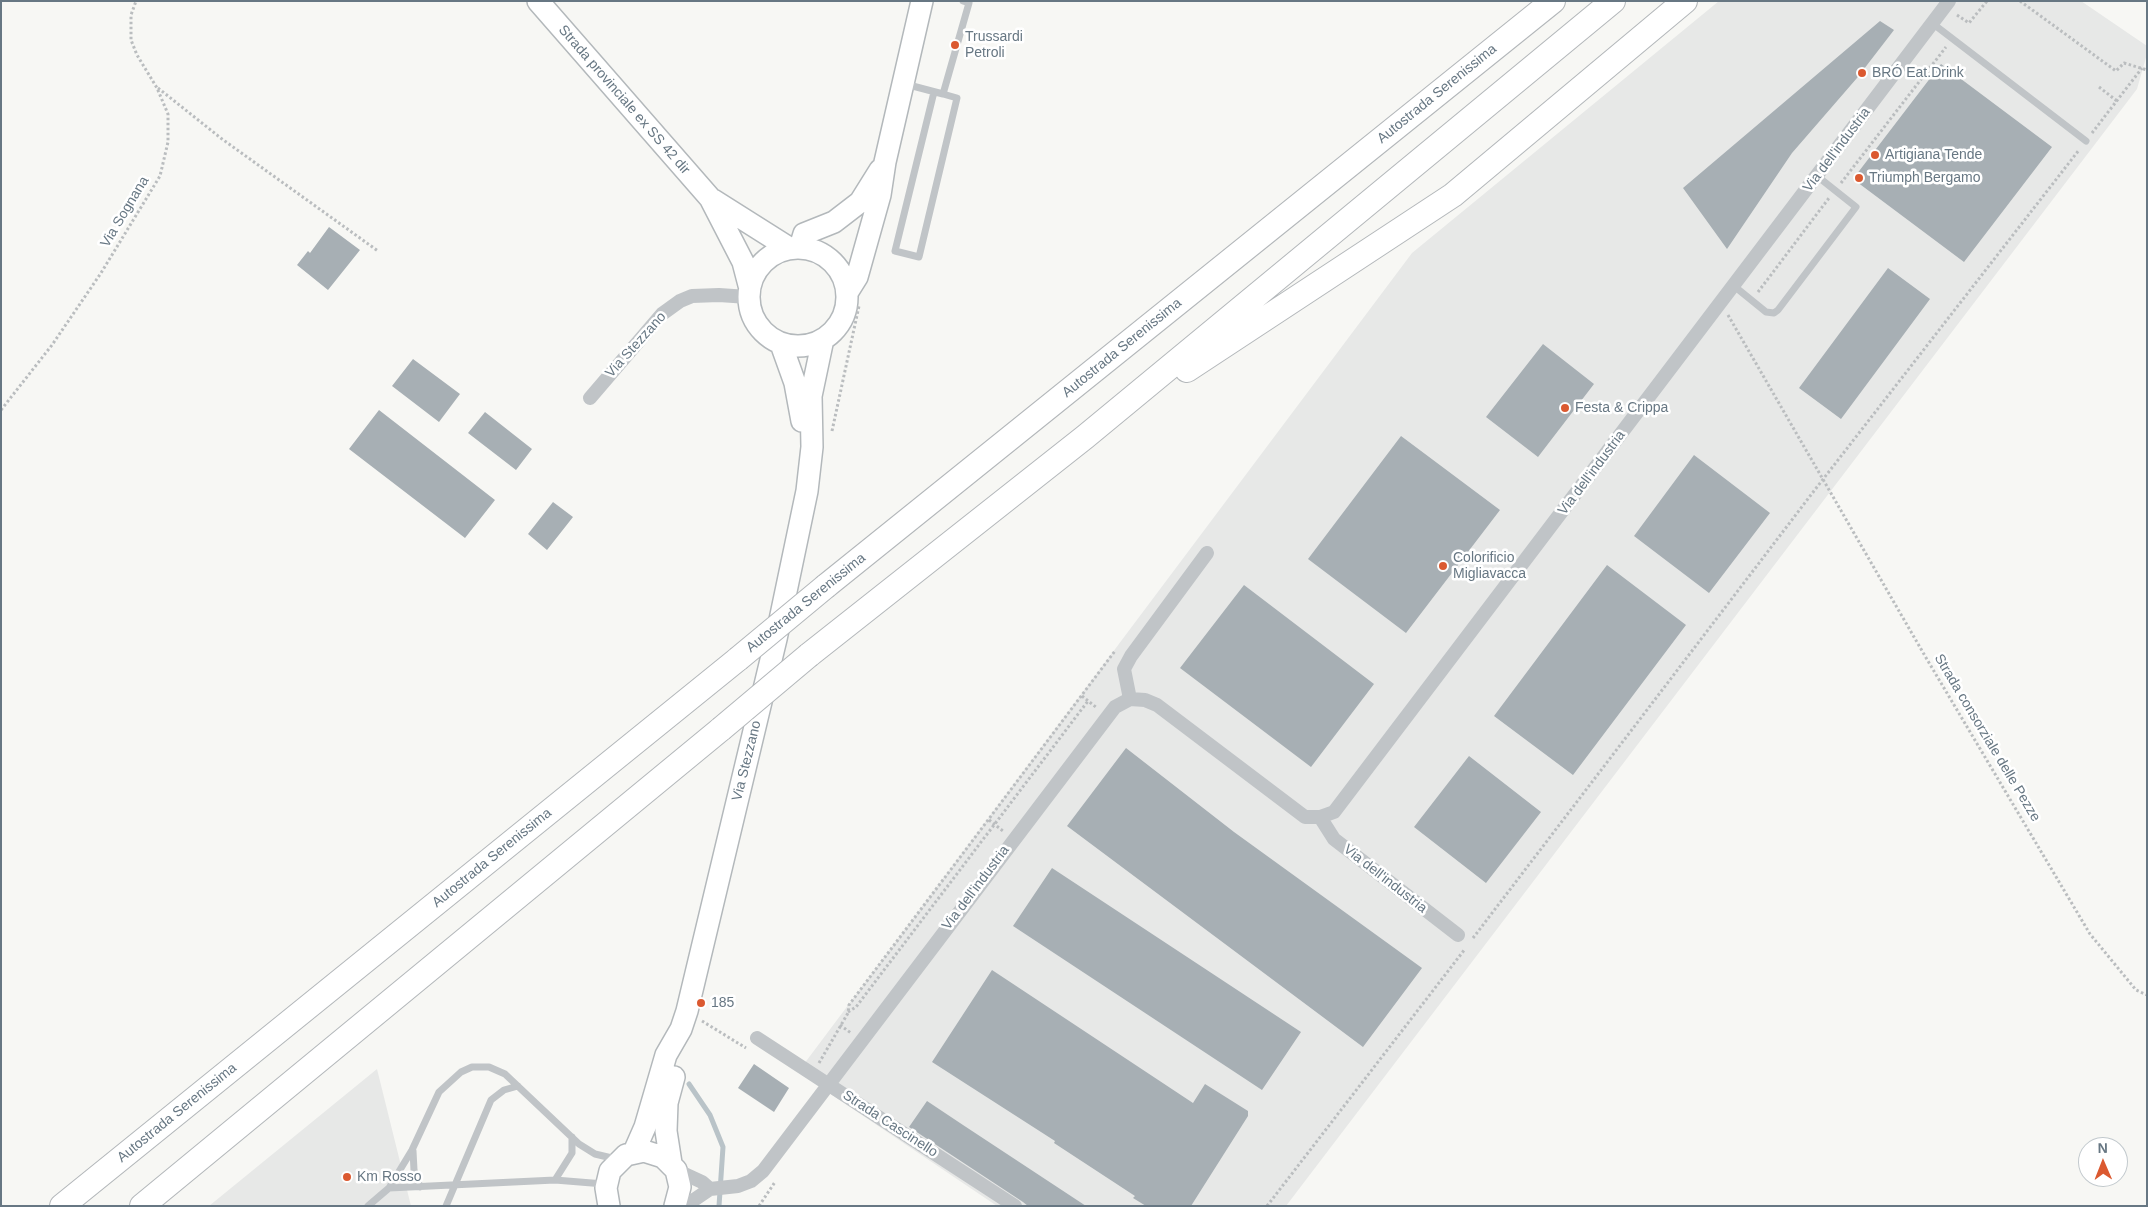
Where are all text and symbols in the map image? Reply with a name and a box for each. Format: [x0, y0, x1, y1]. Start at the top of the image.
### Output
street label: Strada provinciale ex SS 42 dir [555, 22, 693, 178]
place label: Trussardi Petroli [965, 29, 1023, 62]
marker: Trussardi Petroli [949, 39, 961, 51]
street label: Autostrada Serenissima [1374, 41, 1500, 147]
place label: BRÓ Eat.Drink [1872, 65, 1964, 81]
marker: BRÓ Eat.Drink [1856, 67, 1868, 79]
street label: Via dell'industria [1800, 105, 1874, 195]
place label: Artigiana Tende [1885, 147, 1982, 163]
marker: Artigiana Tende [1869, 149, 1881, 161]
place label: Triumph Bergamo [1869, 170, 1981, 186]
marker: Triumph Bergamo [1853, 172, 1865, 184]
street label: Via Sognana [97, 173, 153, 251]
street label: Autostrada Serenissima [1059, 295, 1185, 401]
street label: Via Stezzano [602, 309, 670, 381]
place label: Festa & Crippa [1575, 400, 1668, 416]
marker: Festa & Crippa [1559, 402, 1571, 414]
street label: Via dell'industria [1555, 428, 1629, 518]
street label: Autostrada Serenissima [743, 550, 869, 656]
place label: Colorificio Migliavacca [1453, 550, 1526, 582]
marker: Colorificio Migliavacca [1437, 560, 1449, 572]
street label: Strada consorziale delle Pezze [1930, 651, 2044, 825]
street label: Via Stezzano [729, 719, 765, 803]
street label: Autostrada Serenissima [429, 805, 555, 911]
street label: Via dell'industria [1340, 841, 1430, 917]
street label: Via dell'industria [939, 843, 1013, 933]
place label: 185 [711, 995, 734, 1011]
marker: 185 [695, 997, 707, 1009]
street label: Autostrada Serenissima [114, 1060, 240, 1166]
street label: Strada Cascinello [839, 1087, 941, 1161]
north arrow [2078, 1137, 2128, 1187]
text: N [2098, 1140, 2108, 1156]
place label: Km Rosso [357, 1169, 422, 1185]
marker: Km Rosso [341, 1171, 353, 1183]

